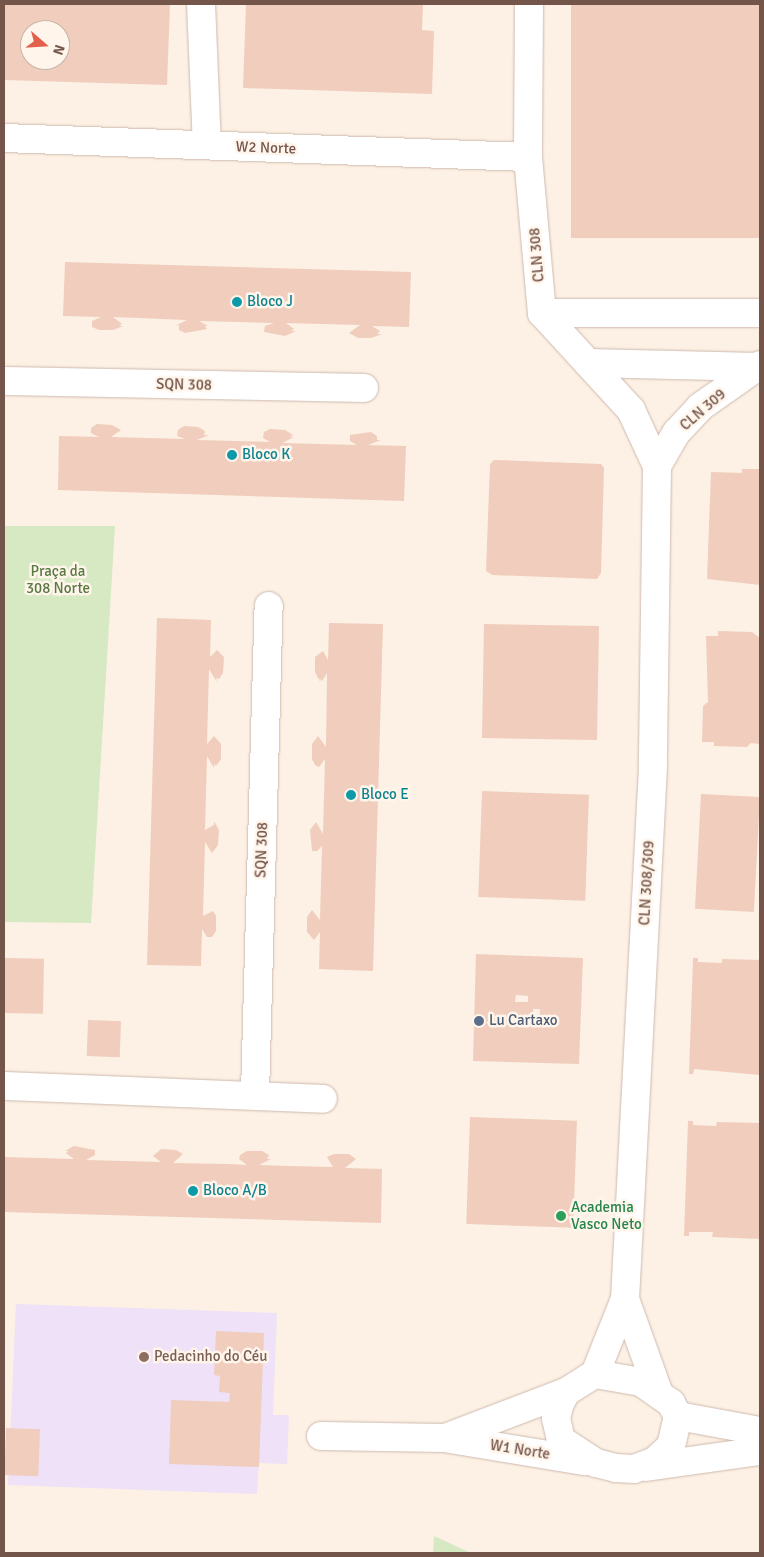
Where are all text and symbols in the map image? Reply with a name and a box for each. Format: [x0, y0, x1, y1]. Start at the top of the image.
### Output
north arrow [20, 20, 70, 70]
text: N [49, 42, 68, 57]
street label: W2 Norte [235, 138, 297, 158]
street label: CLN 308 [526, 227, 548, 283]
place label: Bloco J [247, 293, 293, 311]
marker: Bloco J [231, 296, 243, 308]
street label: SQN 308 [156, 376, 212, 394]
street label: CLN 309 [677, 385, 729, 435]
place label: Bloco K [242, 446, 290, 464]
marker: Bloco K [226, 449, 238, 461]
park label: Praça da 308 Norte [26, 562, 90, 597]
place label: Bloco E [361, 786, 409, 804]
marker: Bloco E [345, 789, 357, 801]
street label: SQN 308 [252, 822, 272, 878]
street label: CLN 308/309 [636, 840, 658, 926]
place label: Lu Cartaxo [489, 1012, 558, 1030]
marker: Lu Cartaxo [473, 1015, 485, 1027]
place label: Bloco A/B [203, 1182, 267, 1200]
marker: Bloco A/B [187, 1185, 199, 1197]
place label: Academia Vasco Neto [571, 1198, 642, 1233]
marker: Academia Vasco Neto [555, 1210, 567, 1222]
place label: Pedacinho do Céu [154, 1348, 268, 1366]
marker: Pedacinho do Céu [138, 1351, 150, 1363]
street label: W1 Norte [489, 1436, 551, 1464]

